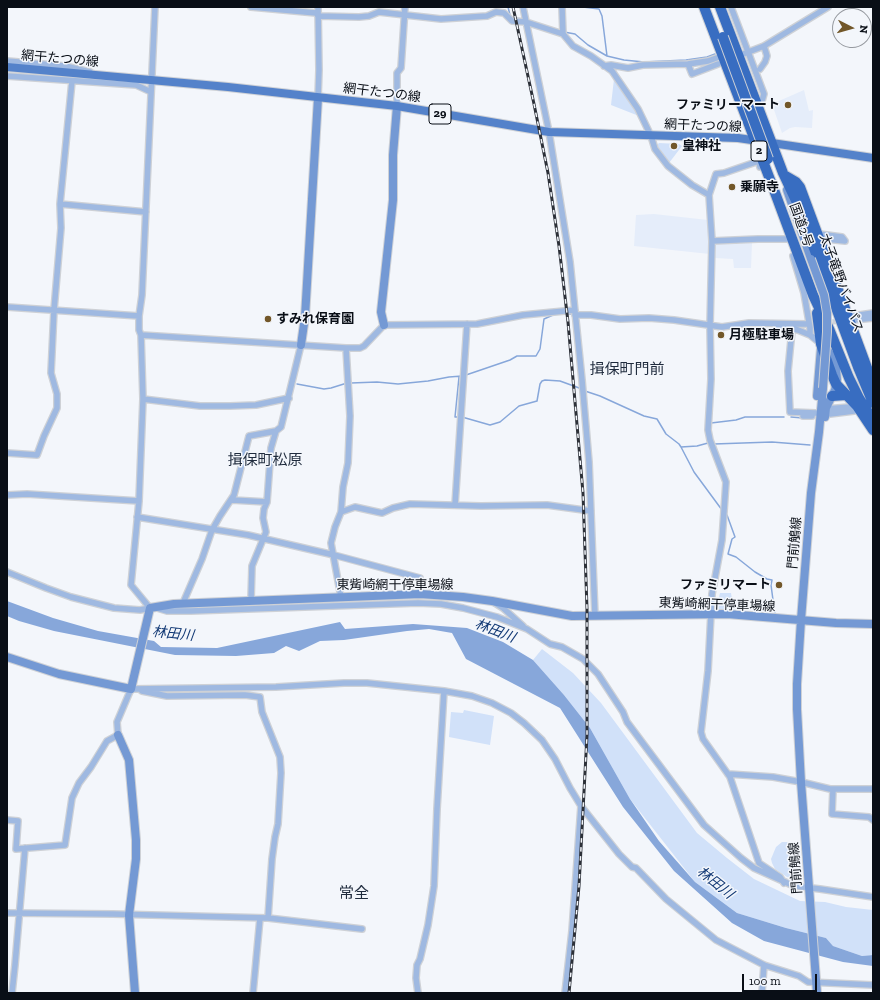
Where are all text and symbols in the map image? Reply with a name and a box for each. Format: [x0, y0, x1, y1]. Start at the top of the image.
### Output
north arrow [832, 8, 872, 48]
text: N [857, 24, 870, 34]
street label: 網干たつの線 [20, 48, 100, 70]
street label: 網干たつの線 [342, 81, 422, 105]
place label: ファミリーマート [676, 97, 780, 113]
marker: ファミリーマート [783, 100, 793, 110]
road number: 29 [429, 104, 451, 124]
street label: 網干たつの線 [664, 117, 742, 135]
place label: 皇神社 [682, 138, 721, 154]
marker: 皇神社 [669, 141, 679, 151]
road number: 2 [751, 141, 767, 161]
place label: 乗願寺 [740, 179, 779, 195]
marker: 乗願寺 [727, 182, 737, 192]
street label: 国道2号 [786, 201, 816, 249]
street label: 太子竜野バイパス [816, 231, 866, 335]
place label: すみれ保育園 [276, 311, 354, 327]
marker: すみれ保育園 [263, 314, 273, 324]
place label: 月極駐車場 [729, 327, 794, 343]
marker: 月極駐車場 [716, 330, 726, 340]
district label: 揖保町門前 [590, 361, 664, 379]
district label: 揖保町松原 [228, 452, 302, 470]
street label: 門前鵤線 [785, 516, 805, 570]
street label: 東觜崎網干停車場線 [337, 577, 453, 593]
place label: ファミリマート [680, 577, 771, 593]
marker: ファミリマート [774, 580, 784, 590]
street label: 東觜崎網干停車場線 [658, 595, 776, 615]
water label: 林田川 [472, 616, 518, 646]
water label: 林田川 [151, 623, 195, 645]
street label: 門前鵤線 [786, 842, 806, 894]
water label: 林田川 [693, 863, 737, 903]
district label: 常全 [339, 885, 369, 903]
scale bar [744, 966, 819, 992]
text: 100 m [749, 974, 781, 988]

